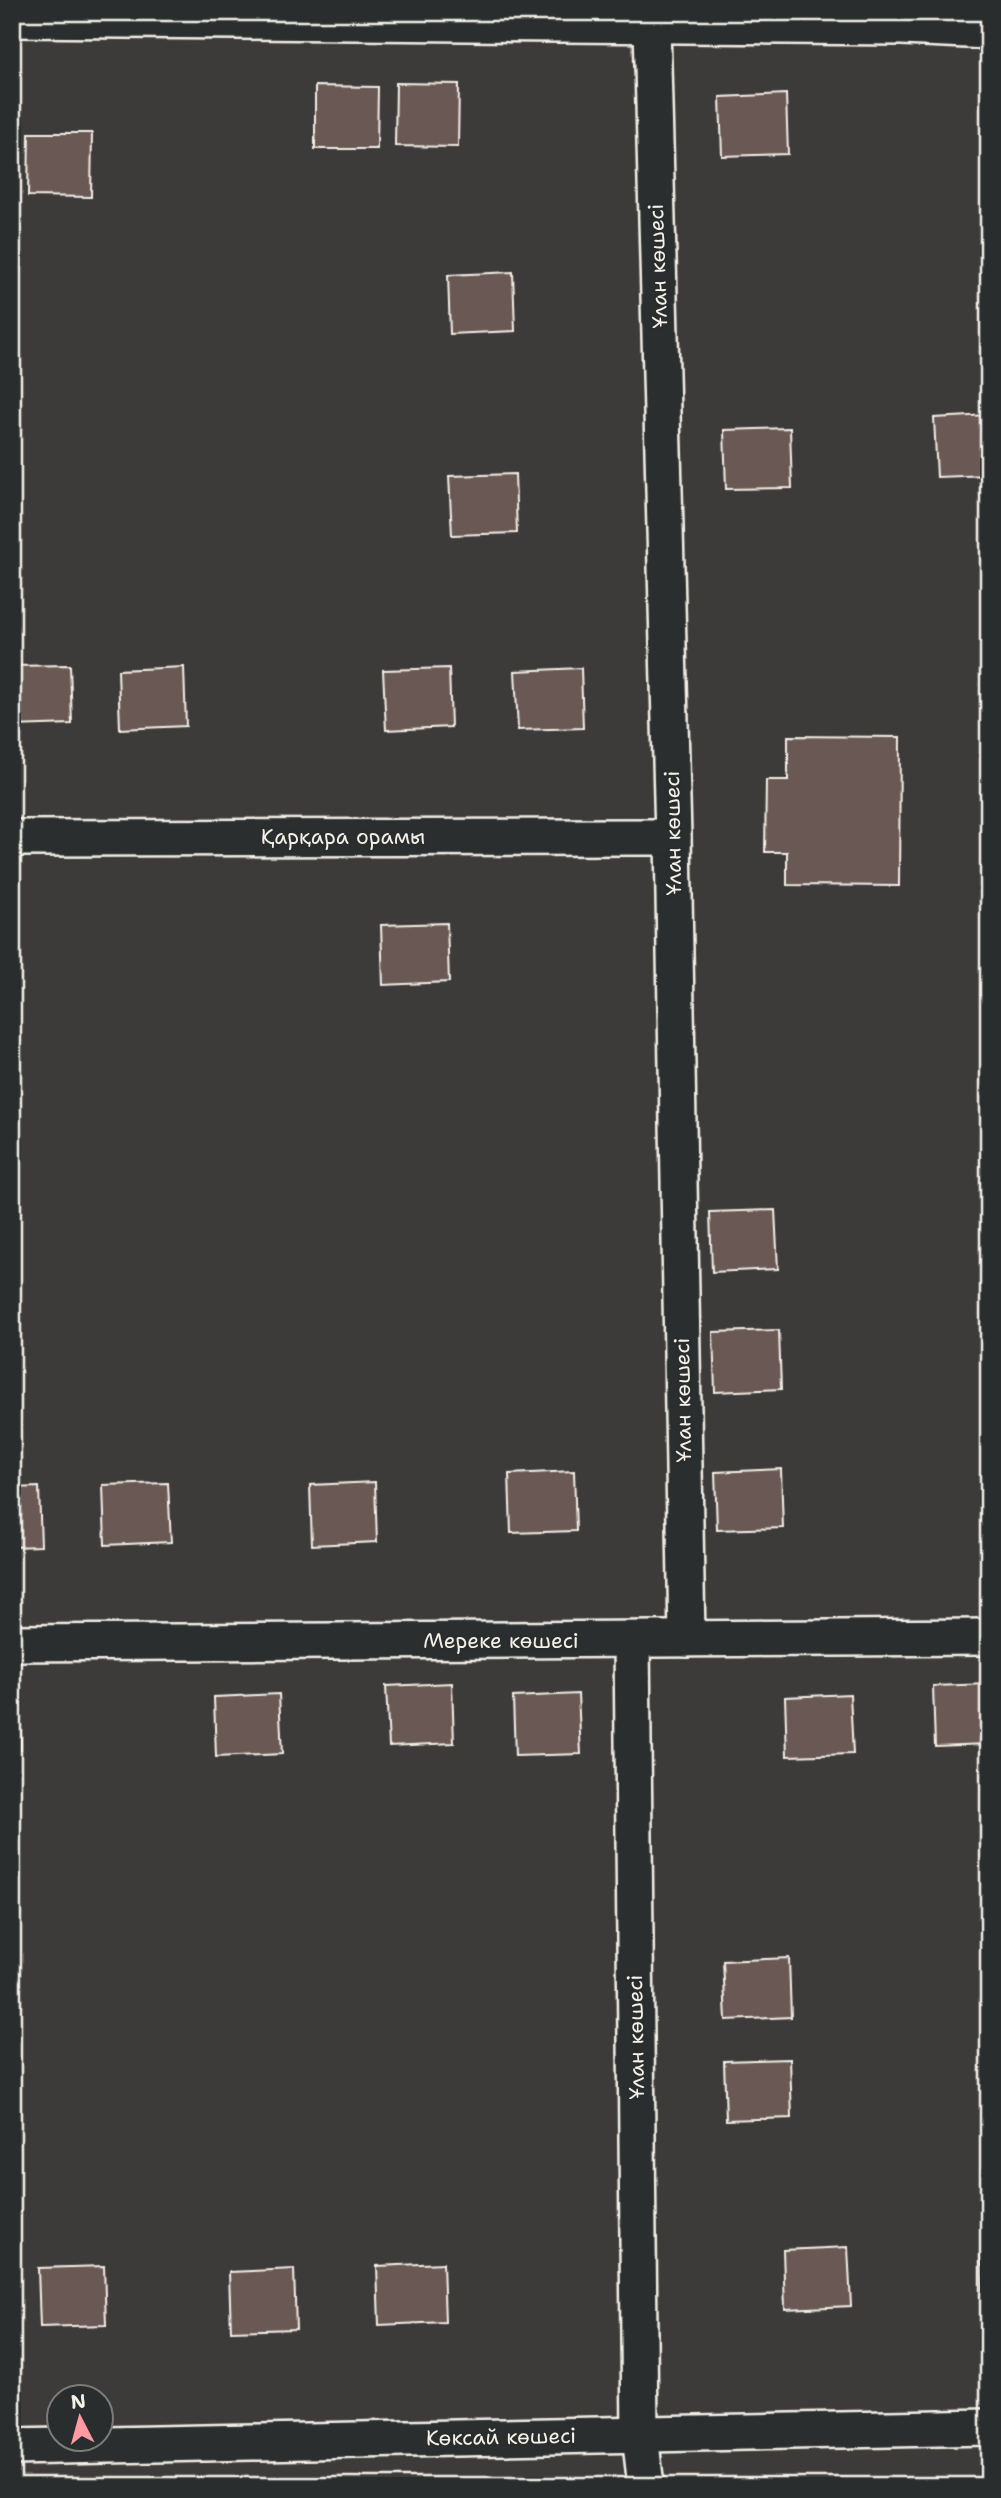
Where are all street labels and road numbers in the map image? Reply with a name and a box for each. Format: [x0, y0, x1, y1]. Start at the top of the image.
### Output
street label: Ұлан көшесі [642, 203, 674, 329]
street label: Ұлан көшесі [658, 770, 688, 896]
street label: Қарқара орамы [261, 823, 425, 851]
street label: Ұлан көшесі [668, 1337, 698, 1463]
street label: Мереке көшесі [423, 1627, 579, 1655]
street label: Ұлан көшесі [621, 1974, 651, 2100]
street label: Көксай көшесі [426, 2422, 576, 2452]

